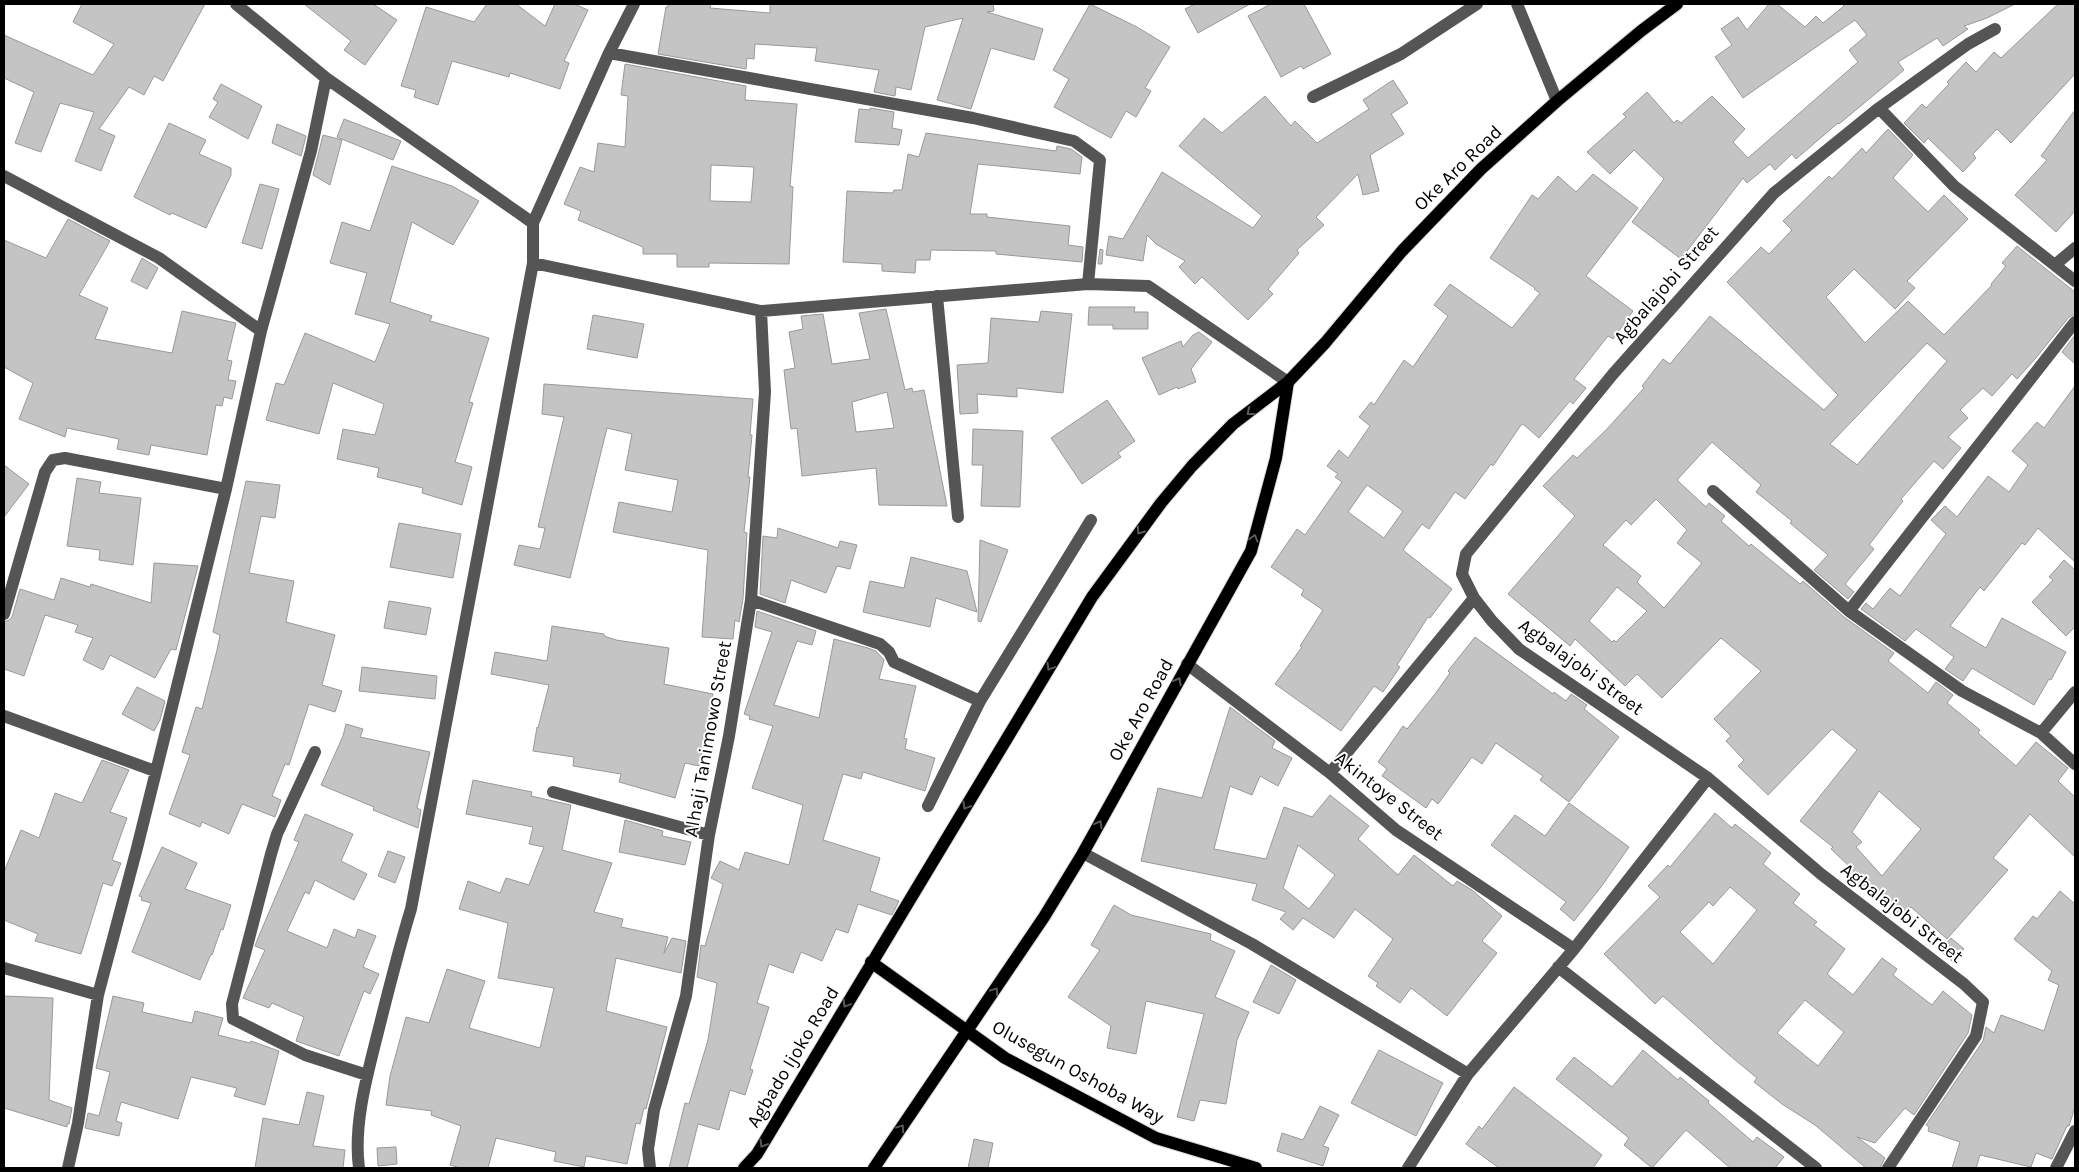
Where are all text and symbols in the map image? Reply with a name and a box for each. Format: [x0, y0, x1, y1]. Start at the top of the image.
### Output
street label: Oke Aro Road [1409, 121, 1507, 215]
street label: Agbalajobi Street [1609, 222, 1723, 348]
one-way arrow [1246, 407, 1255, 416]
one-way arrow [1137, 526, 1146, 535]
one-way arrow [1249, 535, 1259, 543]
street label: Agbalajobi Street [1514, 614, 1648, 720]
street label: Alhaji Tanimowo Street [680, 639, 736, 839]
street label: Oke Aro Road [1104, 655, 1178, 765]
one-way arrow [1047, 661, 1057, 670]
one-way arrow [1172, 678, 1182, 687]
street label: Akintoye Street [1330, 747, 1448, 845]
one-way arrow [962, 800, 972, 809]
one-way arrow [1093, 820, 1103, 829]
street label: Agbalajobi Street [1836, 858, 1968, 968]
street label: Agbado Ijoko Road [742, 983, 844, 1131]
one-way arrow [989, 987, 998, 997]
one-way arrow [842, 999, 852, 1008]
street label: Olusegun Oshoba Way [988, 1016, 1168, 1128]
one-way arrow [895, 1124, 904, 1134]
one-way arrow [759, 1138, 769, 1147]

